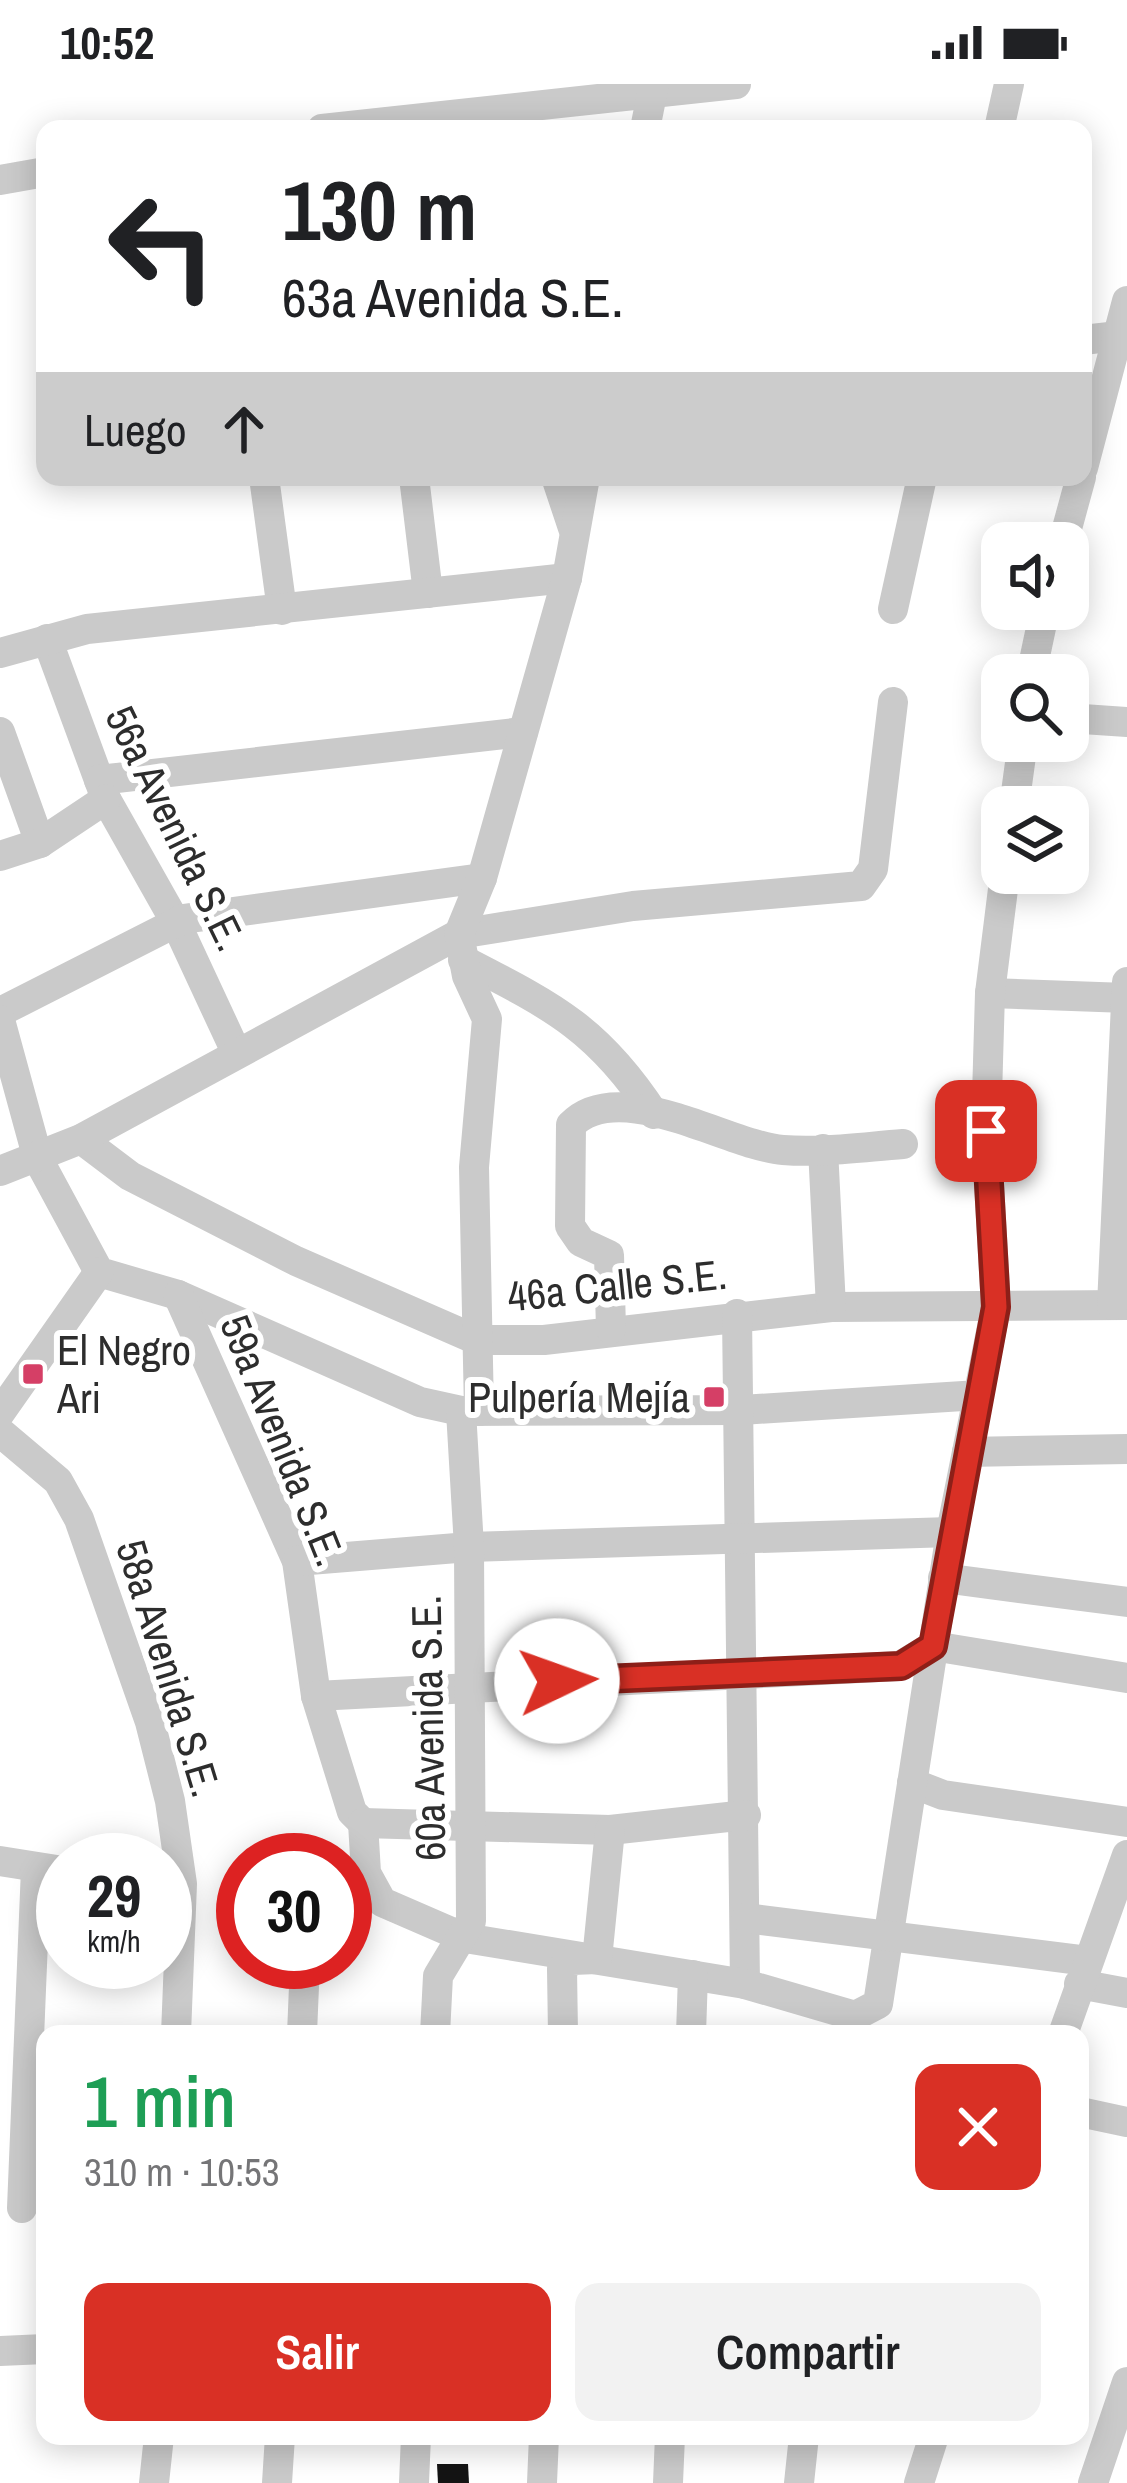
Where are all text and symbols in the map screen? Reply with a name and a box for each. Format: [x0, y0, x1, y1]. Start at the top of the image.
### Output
text: 10:52 [60, 12, 154, 73]
text: 130 m [282, 153, 477, 266]
icon: left [84, 168, 240, 324]
text: 63a Avenida S.E. [282, 261, 624, 334]
icon: ahead [211, 396, 277, 462]
text: Luego [84, 399, 187, 460]
map controls [981, 522, 1089, 894]
button: sound [981, 522, 1089, 630]
button: search [981, 654, 1089, 762]
street label: 56a Avenida S.E. [93, 696, 259, 960]
button: layers [981, 786, 1089, 894]
pin [935, 1080, 1037, 1182]
icon: arrive [953, 1098, 1019, 1164]
street label: 46a Calle S.E. [505, 1246, 729, 1324]
street label: 59a Avenida S.E. [207, 1306, 359, 1574]
place label: El Negro Ari [56, 1322, 191, 1426]
marker: El Negro Ari [20, 1361, 46, 1387]
place label: Pulpería Mejía [468, 1369, 690, 1425]
marker: Pulpería Mejía [701, 1384, 727, 1410]
street label: 58a Avenida S.E. [103, 1533, 235, 1803]
street label: 60a Avenida S.E. [398, 1595, 458, 1861]
position arrow [494, 1618, 620, 1744]
speed limit sign: 30 [216, 1833, 372, 1989]
text: 29 [87, 1855, 141, 1936]
text: km/h [87, 1921, 141, 1961]
text: 1 min [84, 2052, 236, 2149]
button: close [915, 2064, 1041, 2190]
text: 310 m · 10:53 [84, 2146, 280, 2198]
button: Salir [84, 2283, 551, 2421]
button: Compartir [575, 2283, 1041, 2421]

